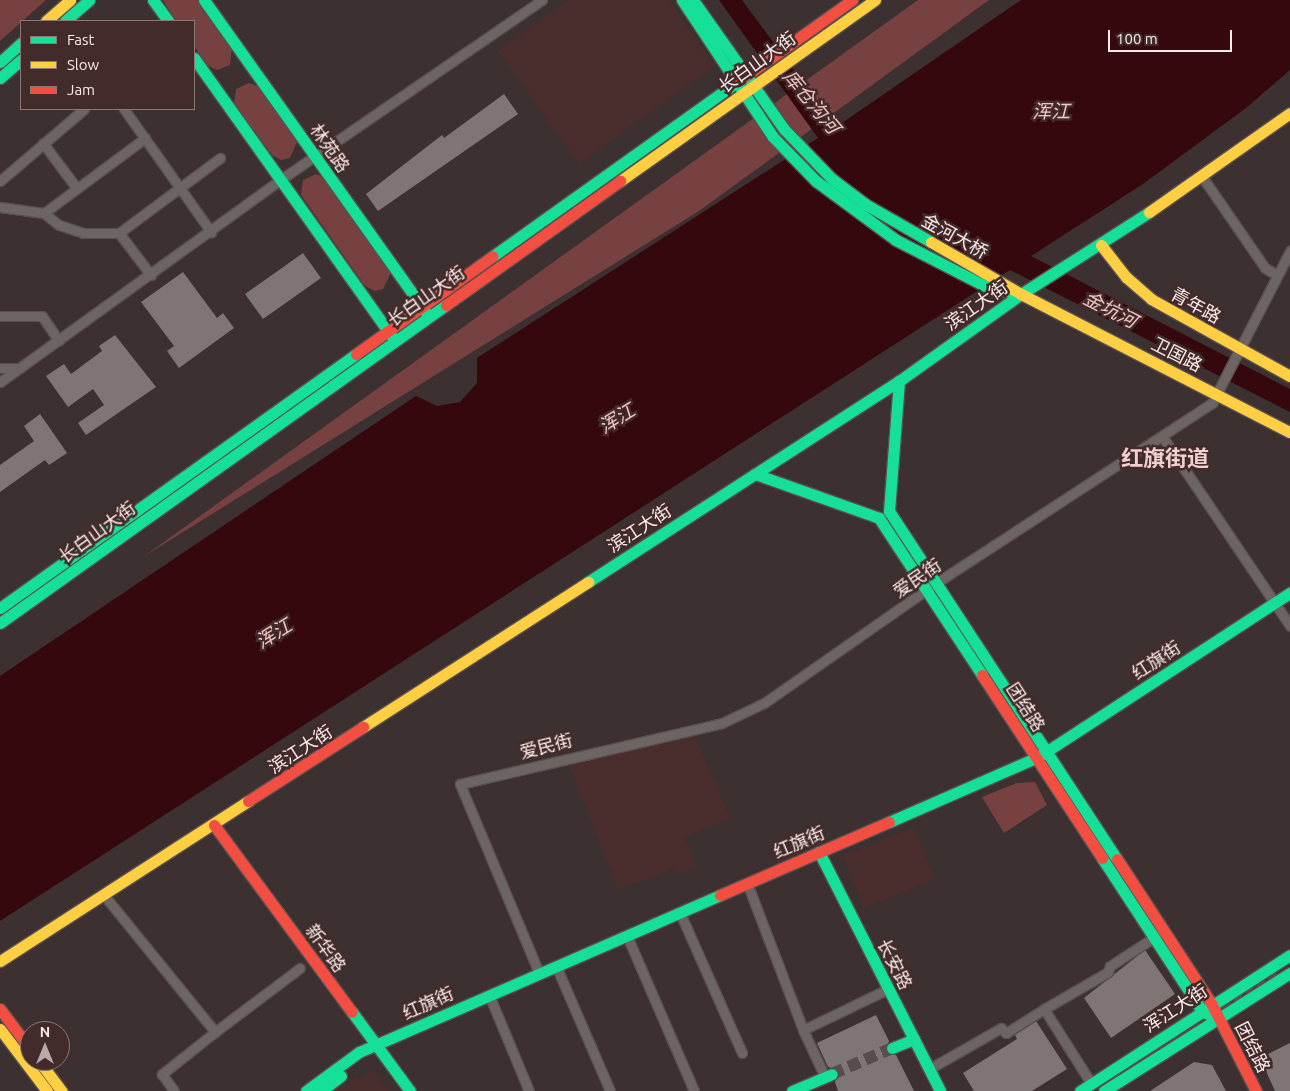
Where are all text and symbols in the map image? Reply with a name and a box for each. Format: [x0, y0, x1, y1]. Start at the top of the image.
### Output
legend [20, 20, 195, 110]
scale bar [1110, 20, 1234, 52]
street label: 长白山大街 [714, 27, 800, 97]
text: 100 m [1116, 30, 1158, 47]
text: Fast [67, 31, 94, 48]
text: Slow [67, 56, 99, 73]
water label: 库仓沟河 [778, 66, 844, 138]
text: Jam [67, 81, 95, 98]
water label: 浑江 [1032, 101, 1070, 123]
street label: 林苑路 [306, 120, 354, 176]
street label: 金河大桥 [918, 209, 992, 263]
street label: 长白山大街 [383, 261, 469, 331]
street label: 滨江大街 [940, 276, 1012, 334]
street label: 青年路 [1167, 282, 1225, 328]
water label: 金坑河 [1079, 287, 1141, 333]
street label: 卫国路 [1148, 332, 1206, 376]
water label: 浑江 [595, 399, 639, 439]
district label: 红旗街道 [1121, 445, 1209, 471]
street label: 长白山大街 [54, 497, 140, 567]
street label: 滨江大街 [603, 499, 675, 557]
street label: 爱民街 [889, 554, 945, 602]
water label: 浑江 [252, 614, 296, 654]
street label: 红旗街 [1127, 636, 1185, 684]
street label: 团结路 [1002, 678, 1050, 736]
street label: 滨江大街 [264, 720, 336, 778]
street label: 爱民街 [517, 729, 575, 763]
street label: 红旗街 [770, 822, 828, 862]
street label: 新华路 [301, 920, 351, 976]
street label: 长安路 [873, 935, 917, 993]
street label: 浑江大街 [1139, 979, 1211, 1037]
street label: 红旗街 [399, 982, 457, 1024]
street label: 团结路 [1231, 1018, 1275, 1076]
north arrow [20, 1021, 70, 1071]
text: N [40, 1024, 50, 1040]

